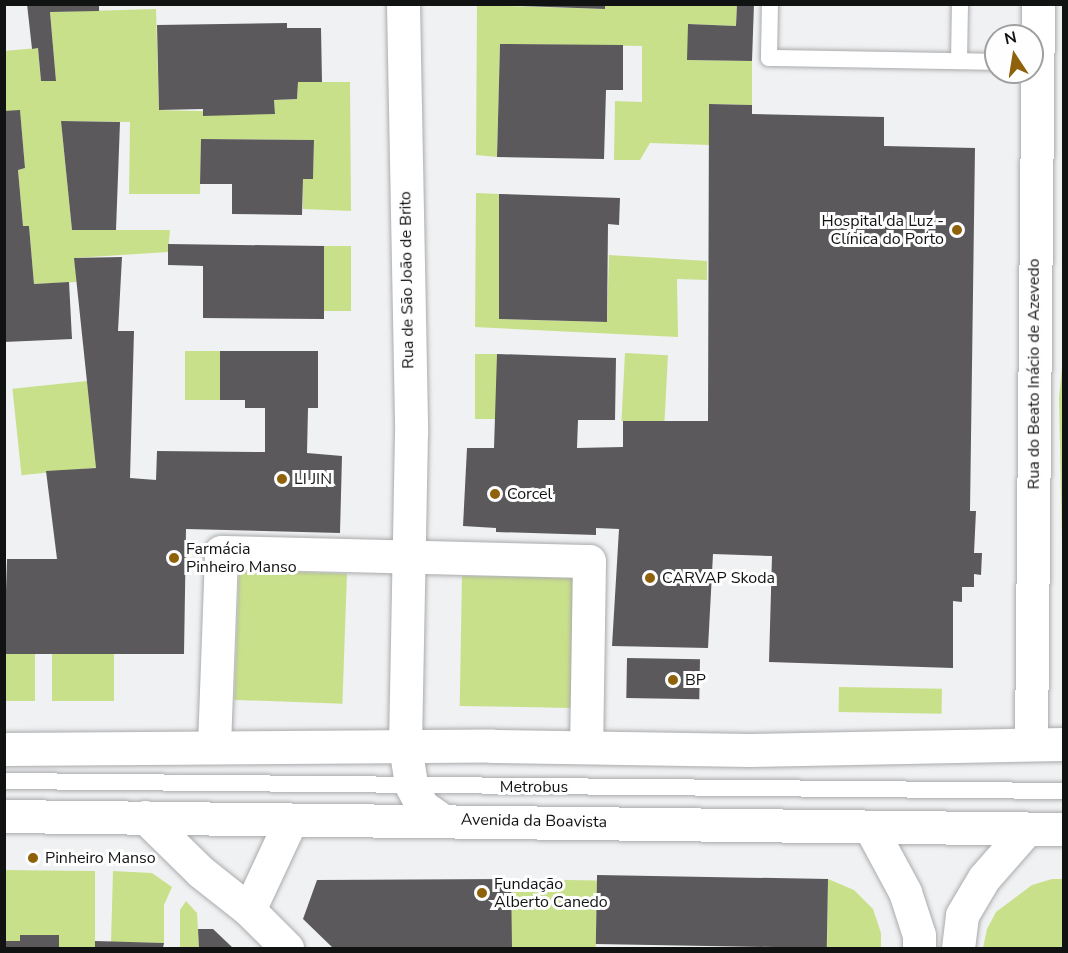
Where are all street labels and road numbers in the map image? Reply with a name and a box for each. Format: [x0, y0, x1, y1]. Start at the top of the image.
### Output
street label: Rua de São João de Brito [396, 191, 418, 369]
street label: Rua do Beato Inácio de Azevedo [1024, 259, 1044, 489]
street label: Metrobus [500, 777, 568, 797]
street label: Avenida da Boavista [461, 810, 607, 832]

